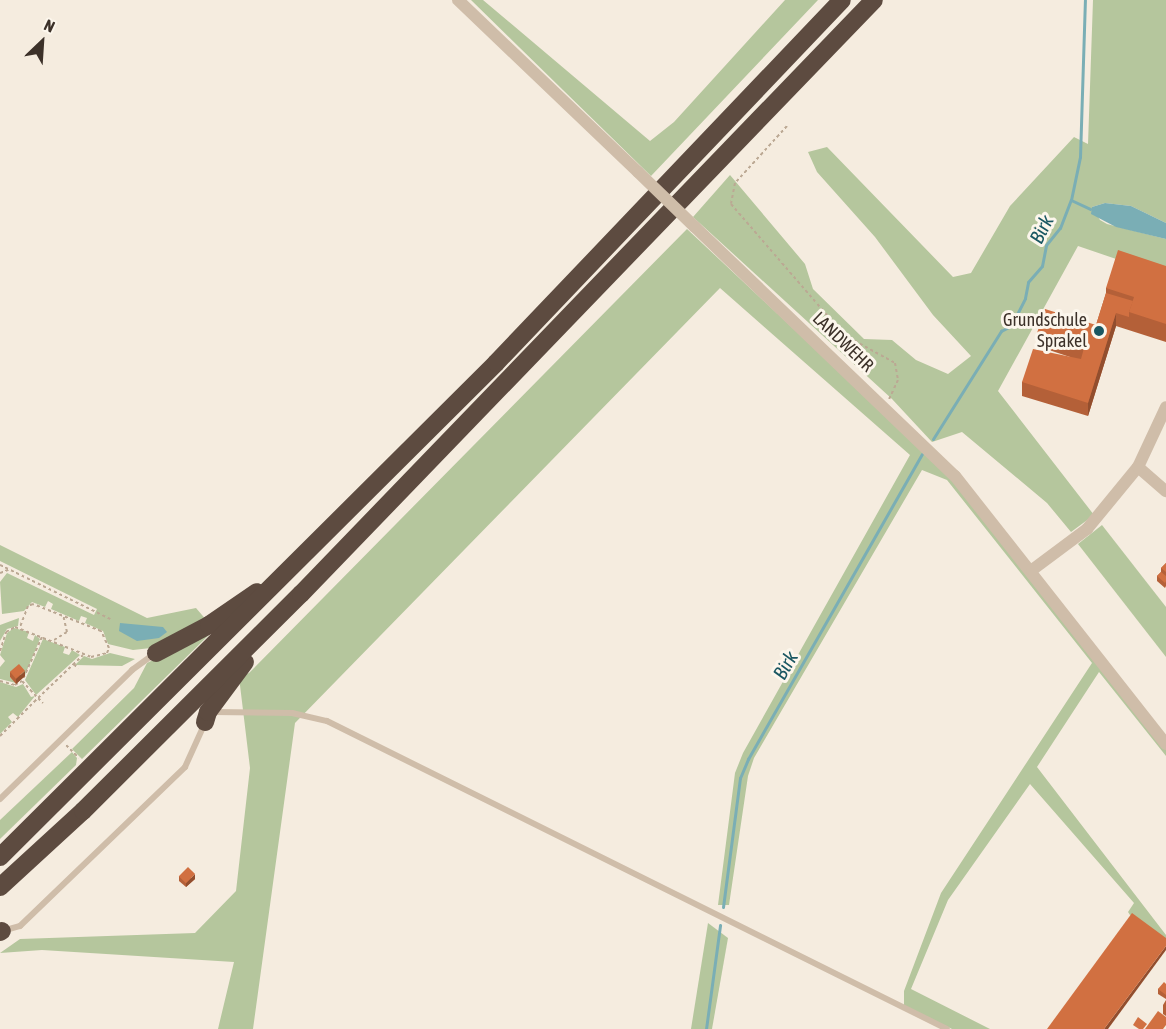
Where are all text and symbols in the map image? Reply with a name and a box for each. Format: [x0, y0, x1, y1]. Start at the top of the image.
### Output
north arrow [12, 12, 72, 72]
text: N [42, 16, 58, 36]
water label: Birk [1024, 211, 1058, 247]
street label: LANDWEHR [808, 308, 878, 376]
place label: Grundschule Sprakel [1003, 310, 1087, 352]
marker: Grundschule Sprakel [1092, 324, 1106, 338]
water label: Birk [767, 647, 803, 683]

